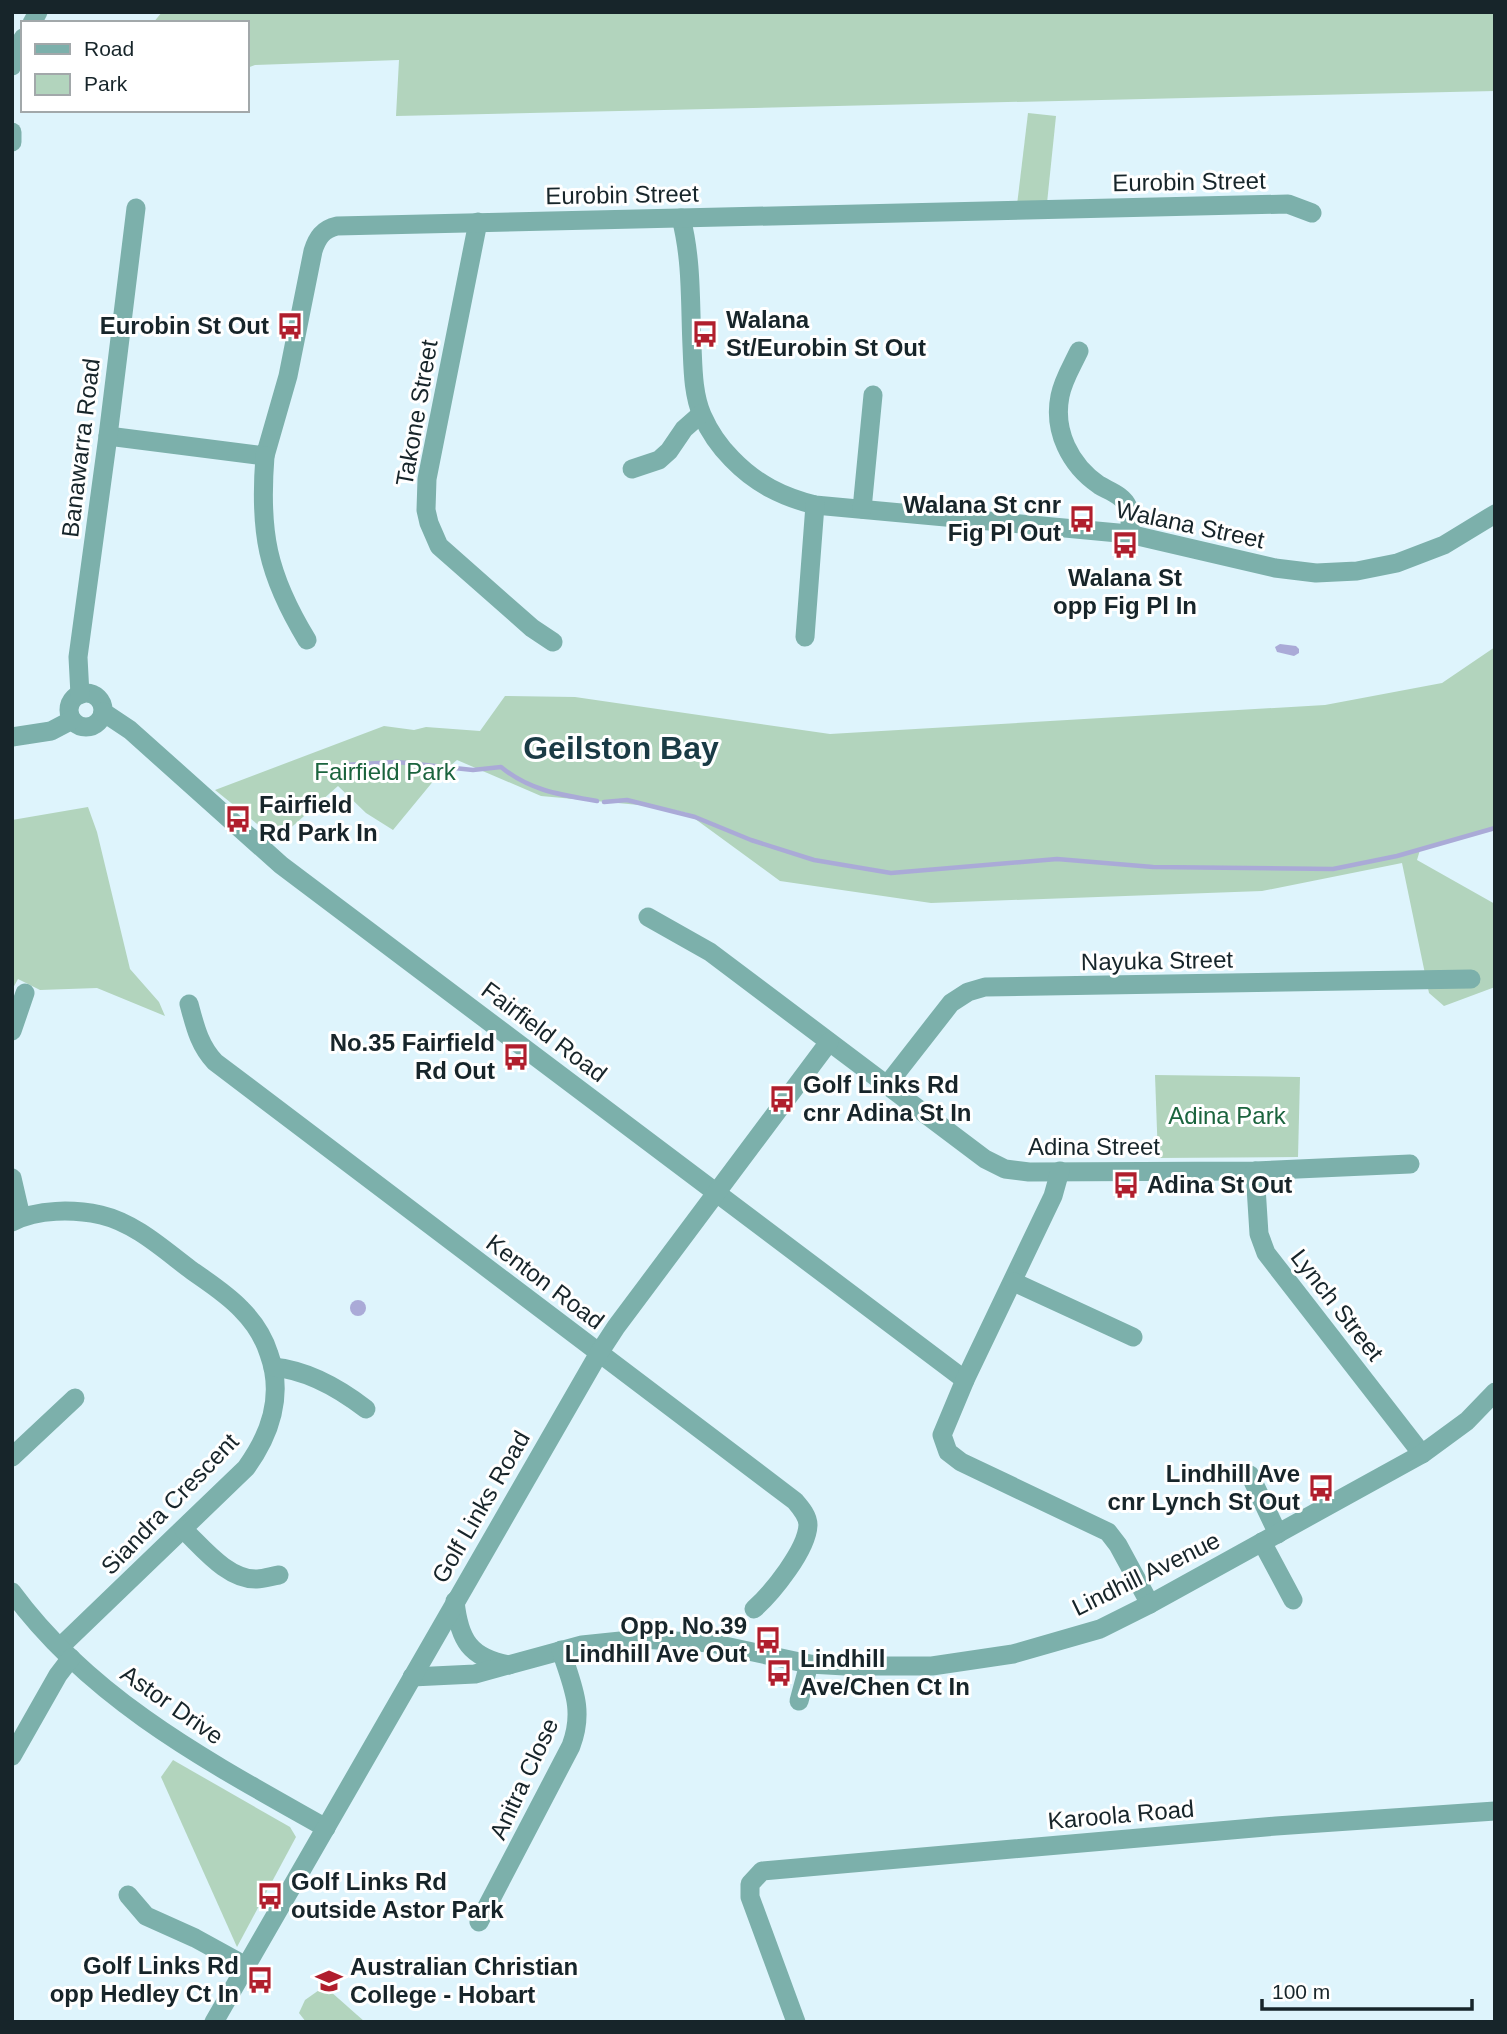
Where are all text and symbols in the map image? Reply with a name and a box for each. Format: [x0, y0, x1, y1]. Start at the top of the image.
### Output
legend [21, 21, 248, 112]
text: Road [84, 37, 134, 60]
text: Park [84, 72, 128, 95]
street label: Eurobin Street [1112, 167, 1266, 196]
street label: Eurobin Street [545, 180, 699, 209]
place label: Walana St/Eurobin St Out [726, 306, 926, 361]
bus stop icon: Eurobin St Out [275, 311, 305, 341]
place label: Eurobin St Out [100, 312, 269, 339]
bus stop icon: Walana St/Eurobin St Out [690, 319, 720, 349]
street label: Takone Street [390, 337, 443, 488]
street label: Banawarra Road [56, 357, 105, 539]
place label: Walana St cnr Fig Pl Out [903, 491, 1061, 546]
street label: Walana Street [1113, 496, 1267, 554]
bus stop icon: Walana St cnr Fig Pl Out [1067, 504, 1097, 534]
bus stop icon: Walana St opp Fig Pl In [1110, 530, 1140, 560]
place label: Walana St opp Fig Pl In [1053, 564, 1197, 619]
district label: Geilston Bay [523, 730, 719, 766]
park label: Fairfield Park [314, 758, 457, 785]
place label: Fairfield Rd Park In [259, 791, 378, 846]
bus stop icon: Fairfield Rd Park In [223, 804, 253, 834]
street label: Nayuka Street [1081, 946, 1234, 975]
street label: Fairfield Road [477, 976, 612, 1087]
place label: No.35 Fairfield Rd Out [330, 1029, 495, 1084]
bus stop icon: No.35 Fairfield Rd Out [501, 1042, 531, 1072]
place label: Golf Links Rd cnr Adina St In [803, 1071, 971, 1126]
bus stop icon: Golf Links Rd cnr Adina St In [767, 1084, 797, 1114]
park label: Adina Park [1168, 1102, 1287, 1129]
street label: Adina Street [1028, 1133, 1160, 1160]
bus stop icon: Adina St Out [1111, 1170, 1141, 1200]
place label: Adina St Out [1147, 1171, 1292, 1198]
street label: Kenton Road [481, 1229, 609, 1335]
street label: Lynch Street [1286, 1244, 1389, 1366]
street label: Golf Links Road [426, 1426, 535, 1587]
street label: Siandra Crescent [96, 1427, 244, 1580]
place label: Lindhill Ave cnr Lynch St Out [1108, 1460, 1300, 1515]
bus stop icon: Lindhill Ave cnr Lynch St Out [1306, 1473, 1336, 1503]
street label: Lindhill Avenue [1067, 1526, 1224, 1621]
place label: Opp. No.39 Lindhill Ave Out [565, 1612, 747, 1667]
bus stop icon: Opp. No.39 Lindhill Ave Out [753, 1625, 783, 1655]
place label: Lindhill Ave/Chen Ct In [800, 1645, 970, 1700]
bus stop icon: Lindhill Ave/Chen Ct In [764, 1658, 794, 1688]
street label: Astor Drive [116, 1659, 229, 1750]
street label: Anitra Close [484, 1714, 563, 1844]
street label: Karoola Road [1047, 1795, 1195, 1834]
place label: Golf Links Rd outside Astor Park [291, 1868, 504, 1923]
bus stop icon: Golf Links Rd outside Astor Park [255, 1881, 285, 1911]
place label: Golf Links Rd opp Hedley Ct In [50, 1952, 239, 2007]
place label: Australian Christian College - Hobart [350, 1953, 578, 2008]
bus stop icon: Golf Links Rd opp Hedley Ct In [245, 1965, 275, 1995]
school or university icon: Australian Christian College - Hobart [314, 1966, 344, 1996]
scale bar [1262, 1968, 1472, 2012]
text: 100 m [1272, 1980, 1330, 2003]

